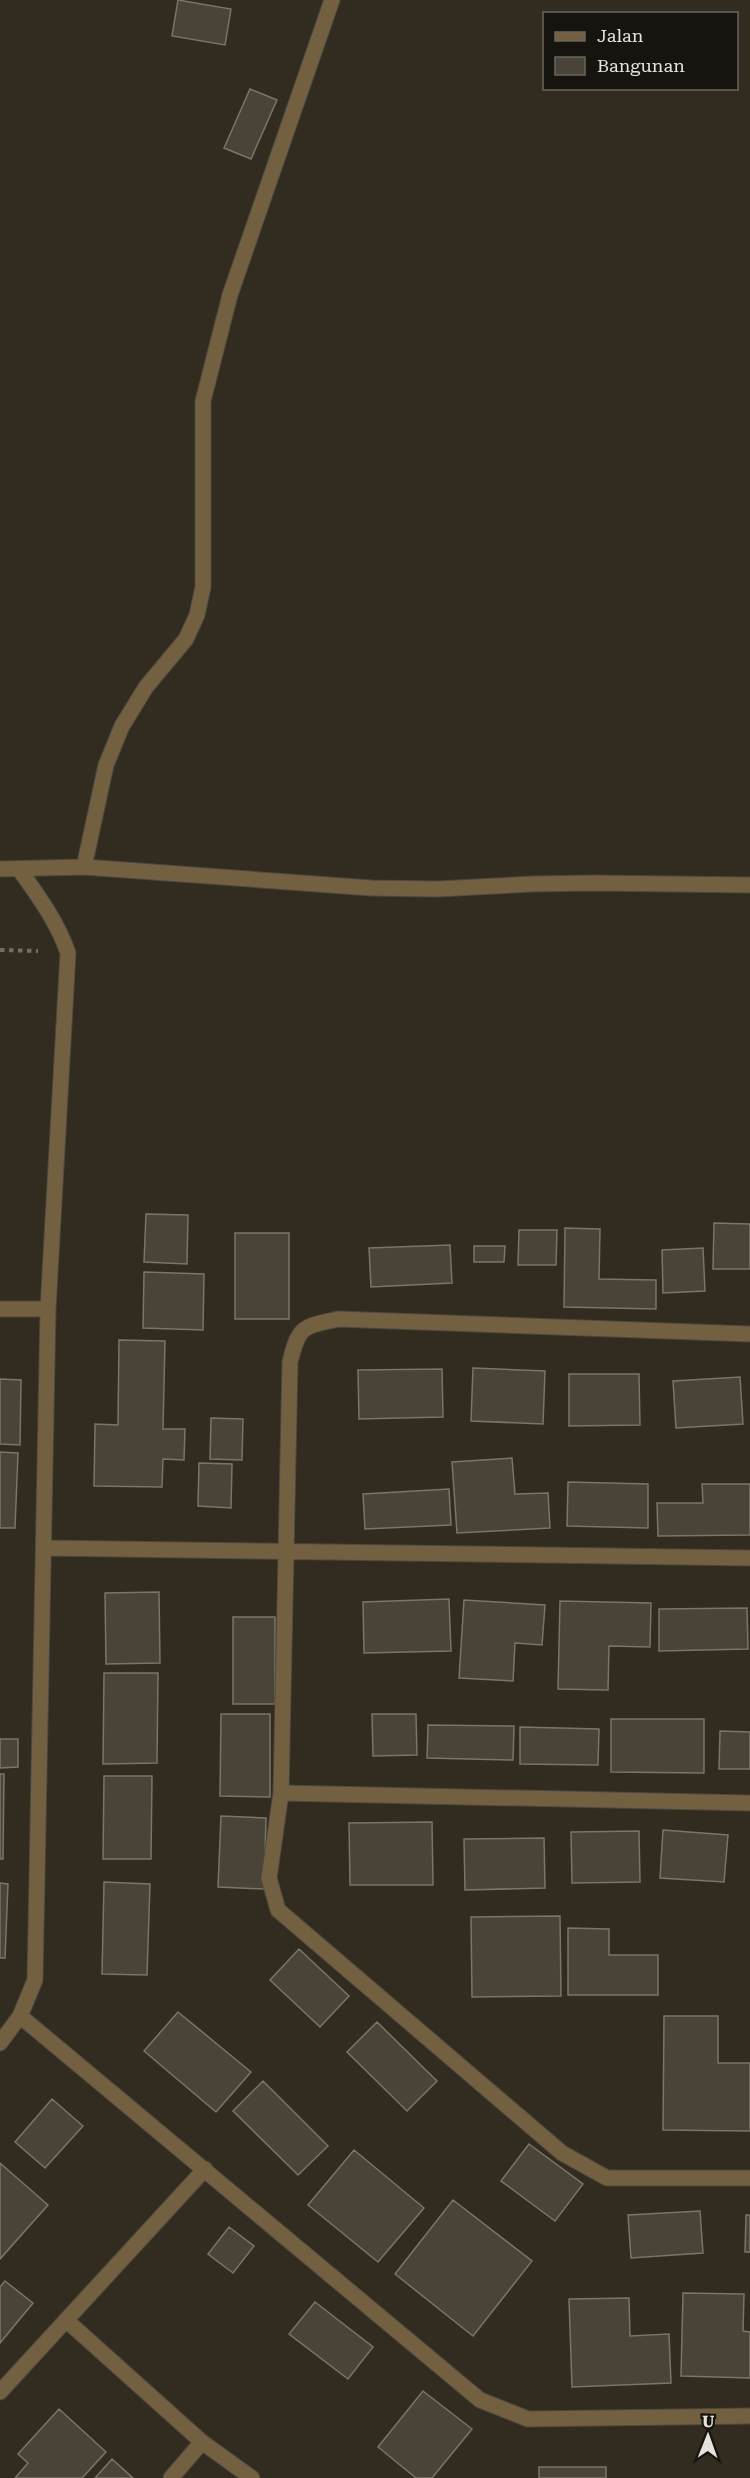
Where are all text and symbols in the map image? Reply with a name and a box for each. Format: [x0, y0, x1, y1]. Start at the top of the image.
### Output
legend [543, 12, 738, 90]
text: Jalan [597, 25, 644, 46]
text: Bangunan [597, 55, 685, 76]
north arrow [678, 2406, 738, 2466]
text: U [702, 2412, 715, 2431]

